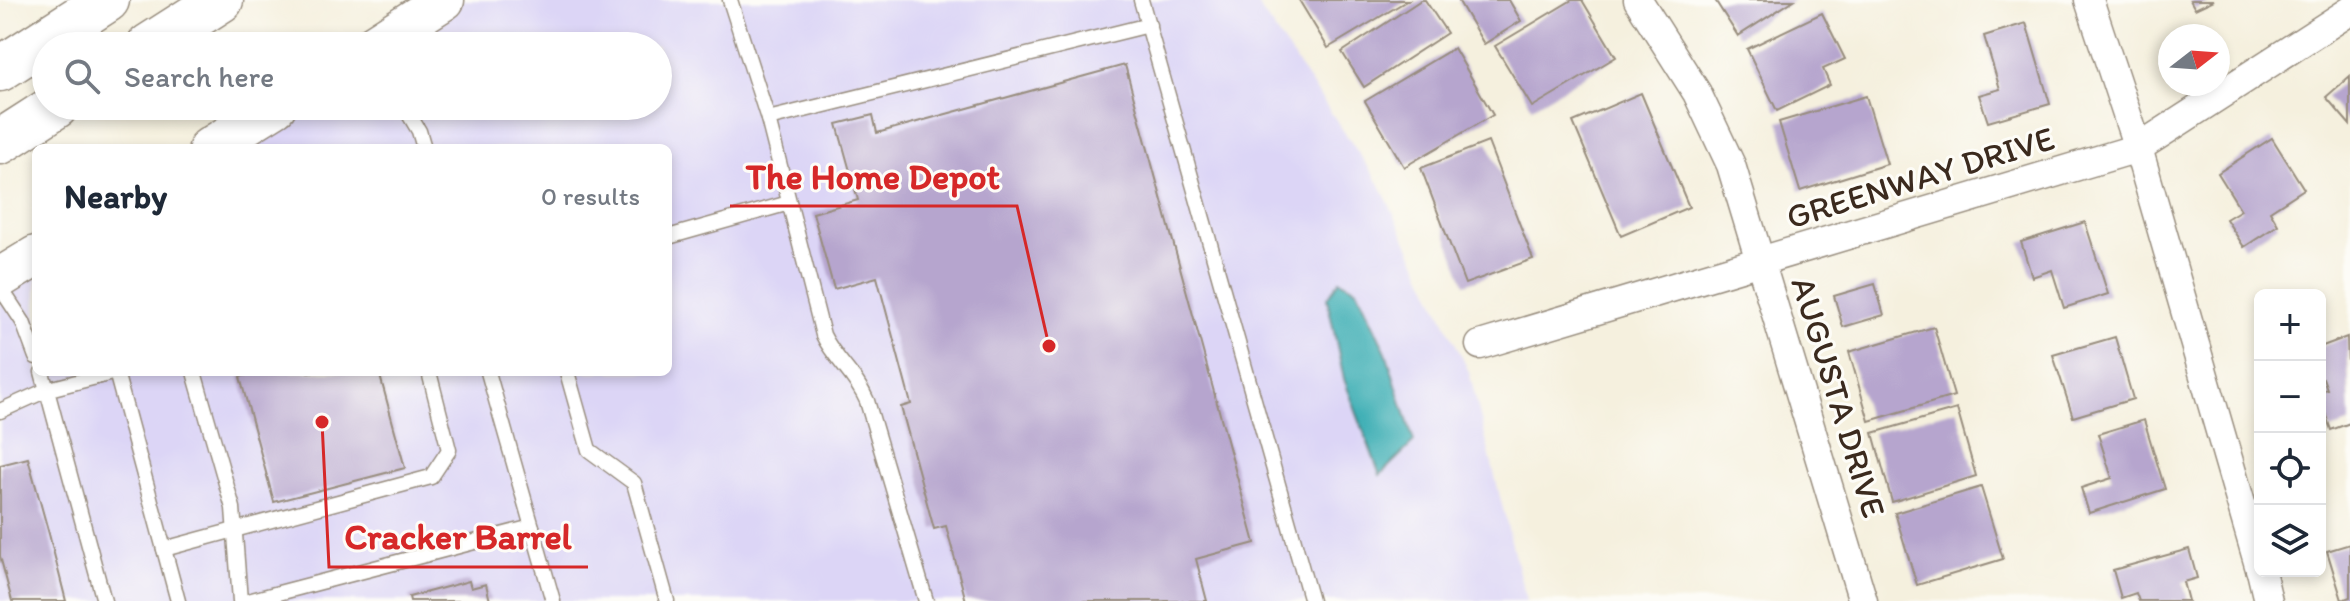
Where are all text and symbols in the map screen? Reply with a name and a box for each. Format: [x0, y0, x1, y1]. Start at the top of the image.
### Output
north arrow [2158, 24, 2230, 96]
search box [32, 32, 672, 120]
icon: search [60, 54, 104, 98]
text: Search here [124, 58, 274, 95]
street label: GREENWAY DRIVE [1781, 117, 2059, 238]
callout: The Home Depot [730, 146, 1017, 206]
text: The Home Depot [745, 155, 1001, 198]
text: Nearby [64, 176, 167, 217]
text: 0 results [541, 180, 640, 212]
street label: AUGUSTA DRIVE [1782, 272, 1895, 522]
map controls [2254, 289, 2326, 577]
button: + [2254, 289, 2326, 361]
button: − [2254, 361, 2326, 433]
button: locate [2254, 433, 2326, 505]
button: layers [2254, 505, 2326, 577]
callout: Cracker Barrel [329, 507, 588, 567]
text: Cracker Barrel [344, 515, 573, 558]

